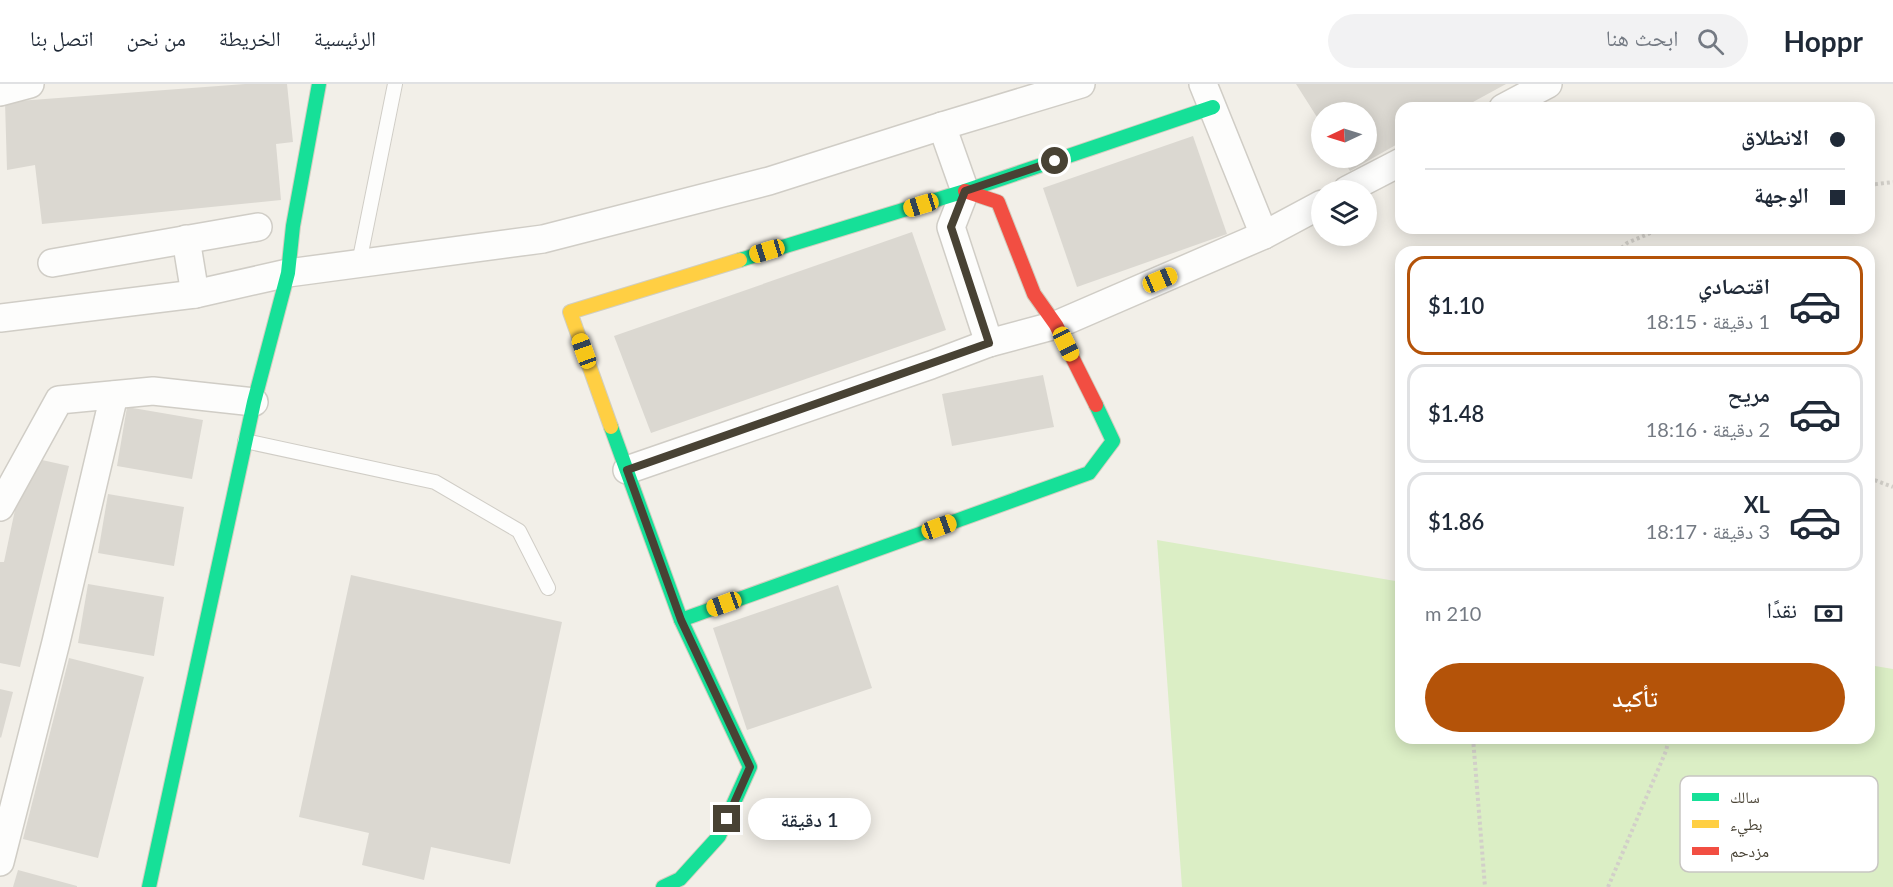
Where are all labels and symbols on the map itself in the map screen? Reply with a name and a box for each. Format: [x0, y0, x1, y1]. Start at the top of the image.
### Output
north arrow [1311, 102, 1377, 168]
route start [1041, 147, 1068, 174]
car [901, 191, 941, 219]
car [747, 237, 787, 265]
car [1140, 265, 1180, 295]
car [1050, 324, 1082, 364]
car [569, 331, 599, 371]
car [919, 512, 959, 542]
car [704, 589, 744, 619]
legend [1680, 776, 1878, 872]
text: سالك [1730, 787, 1760, 806]
callout: 1 دقيقة [748, 798, 871, 840]
route end [713, 805, 740, 832]
text: بطيء [1730, 814, 1762, 837]
text: مزدحم [1730, 841, 1769, 862]

